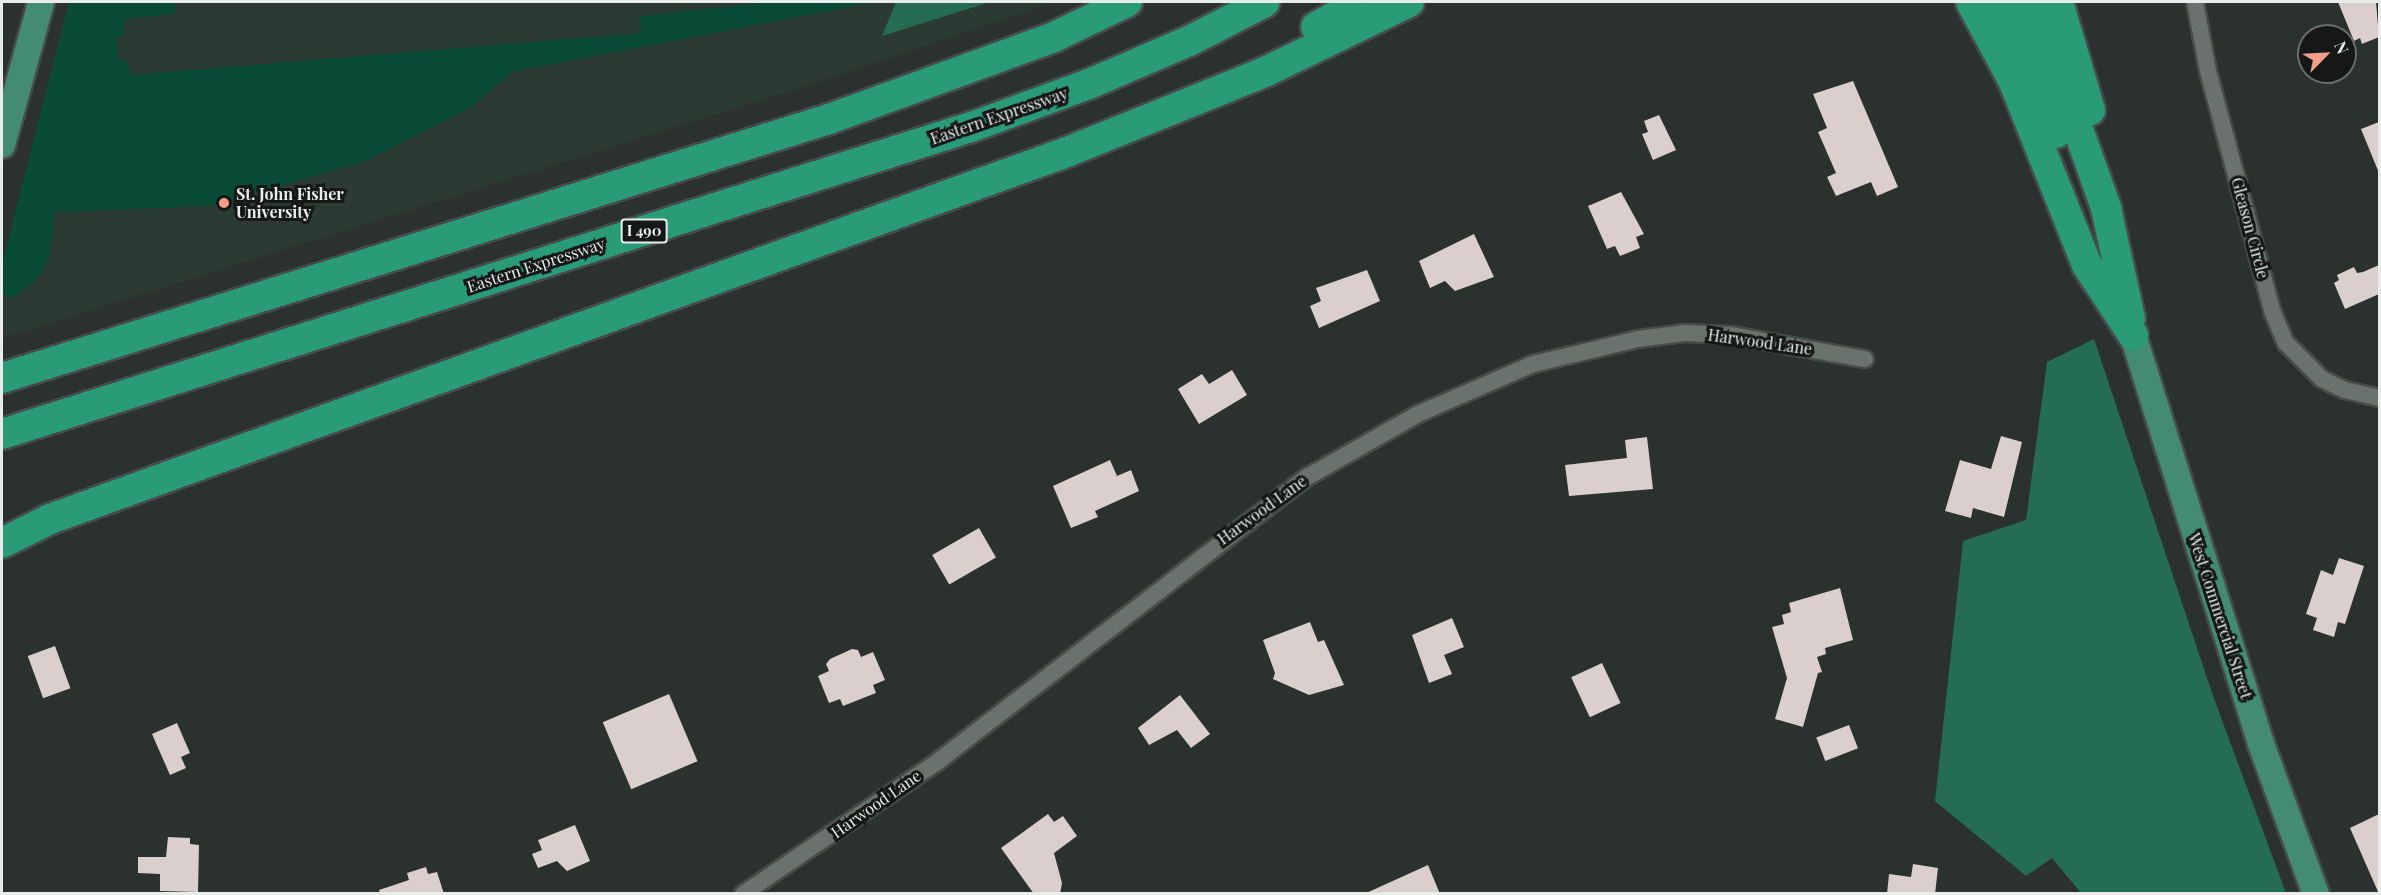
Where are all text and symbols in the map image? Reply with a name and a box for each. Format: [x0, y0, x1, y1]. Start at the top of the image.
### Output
north arrow [2297, 24, 2357, 84]
text: N [2330, 38, 2354, 57]
street label: Eastern Expressway [928, 83, 1070, 149]
street label: Gleason Circle [2227, 175, 2273, 281]
place label: St. John Fisher University [236, 184, 344, 222]
marker: St. John Fisher University [217, 196, 231, 210]
road number: I 490 [620, 219, 668, 243]
street label: Eastern Expressway [465, 234, 607, 296]
street label: Harwood Lane [1707, 325, 1813, 359]
street label: Harwood Lane [1214, 471, 1310, 549]
street label: West Commercial Street [2184, 531, 2256, 701]
street label: Harwood Lane [827, 766, 925, 842]

